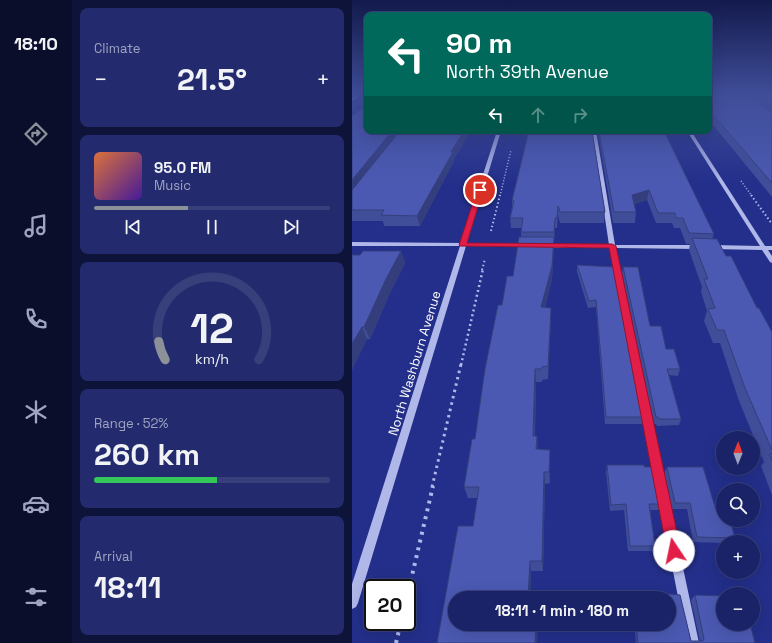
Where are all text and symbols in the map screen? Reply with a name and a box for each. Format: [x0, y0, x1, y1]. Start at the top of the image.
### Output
text: 90 m [446, 25, 512, 61]
icon: left [380, 28, 432, 80]
text: 18:10 [14, 32, 58, 55]
text: Climate [94, 40, 140, 57]
text: 21.5° [177, 60, 247, 99]
text: North 39th Avenue [446, 60, 609, 83]
text: − [94, 65, 108, 93]
text: + [316, 65, 330, 93]
icon: left [485, 104, 507, 126]
icon: ahead [527, 104, 549, 126]
icon: right [569, 104, 591, 126]
icon: directions [22, 120, 50, 148]
text: 95.0 FM [154, 158, 211, 177]
pin [463, 173, 497, 207]
text: Music [154, 177, 191, 194]
icon: arrive [469, 179, 491, 201]
icon: music [22, 212, 50, 240]
icon: previous [122, 216, 144, 238]
icon: pause [201, 216, 223, 238]
icon: next [280, 216, 302, 238]
street label: North Washburn Avenue [384, 289, 445, 438]
text: 12 [190, 301, 234, 354]
icon: phone [22, 305, 50, 333]
text: km/h [195, 349, 229, 367]
icon: climate [22, 398, 50, 426]
text: Range · 52% [94, 415, 168, 432]
north arrow [716, 431, 760, 475]
map controls [716, 431, 760, 631]
text: 260 km [94, 435, 200, 474]
button: search [716, 483, 760, 527]
icon: car [22, 490, 50, 518]
position arrow [653, 530, 695, 572]
button: + [716, 535, 760, 579]
text: Arrival [94, 548, 133, 565]
text: 18:11 [94, 568, 162, 607]
speed limit sign: 20 [364, 579, 416, 631]
icon: filters [22, 583, 50, 611]
button: − [716, 587, 760, 631]
text: 18:11 · 1 min · 180 m [495, 601, 629, 620]

